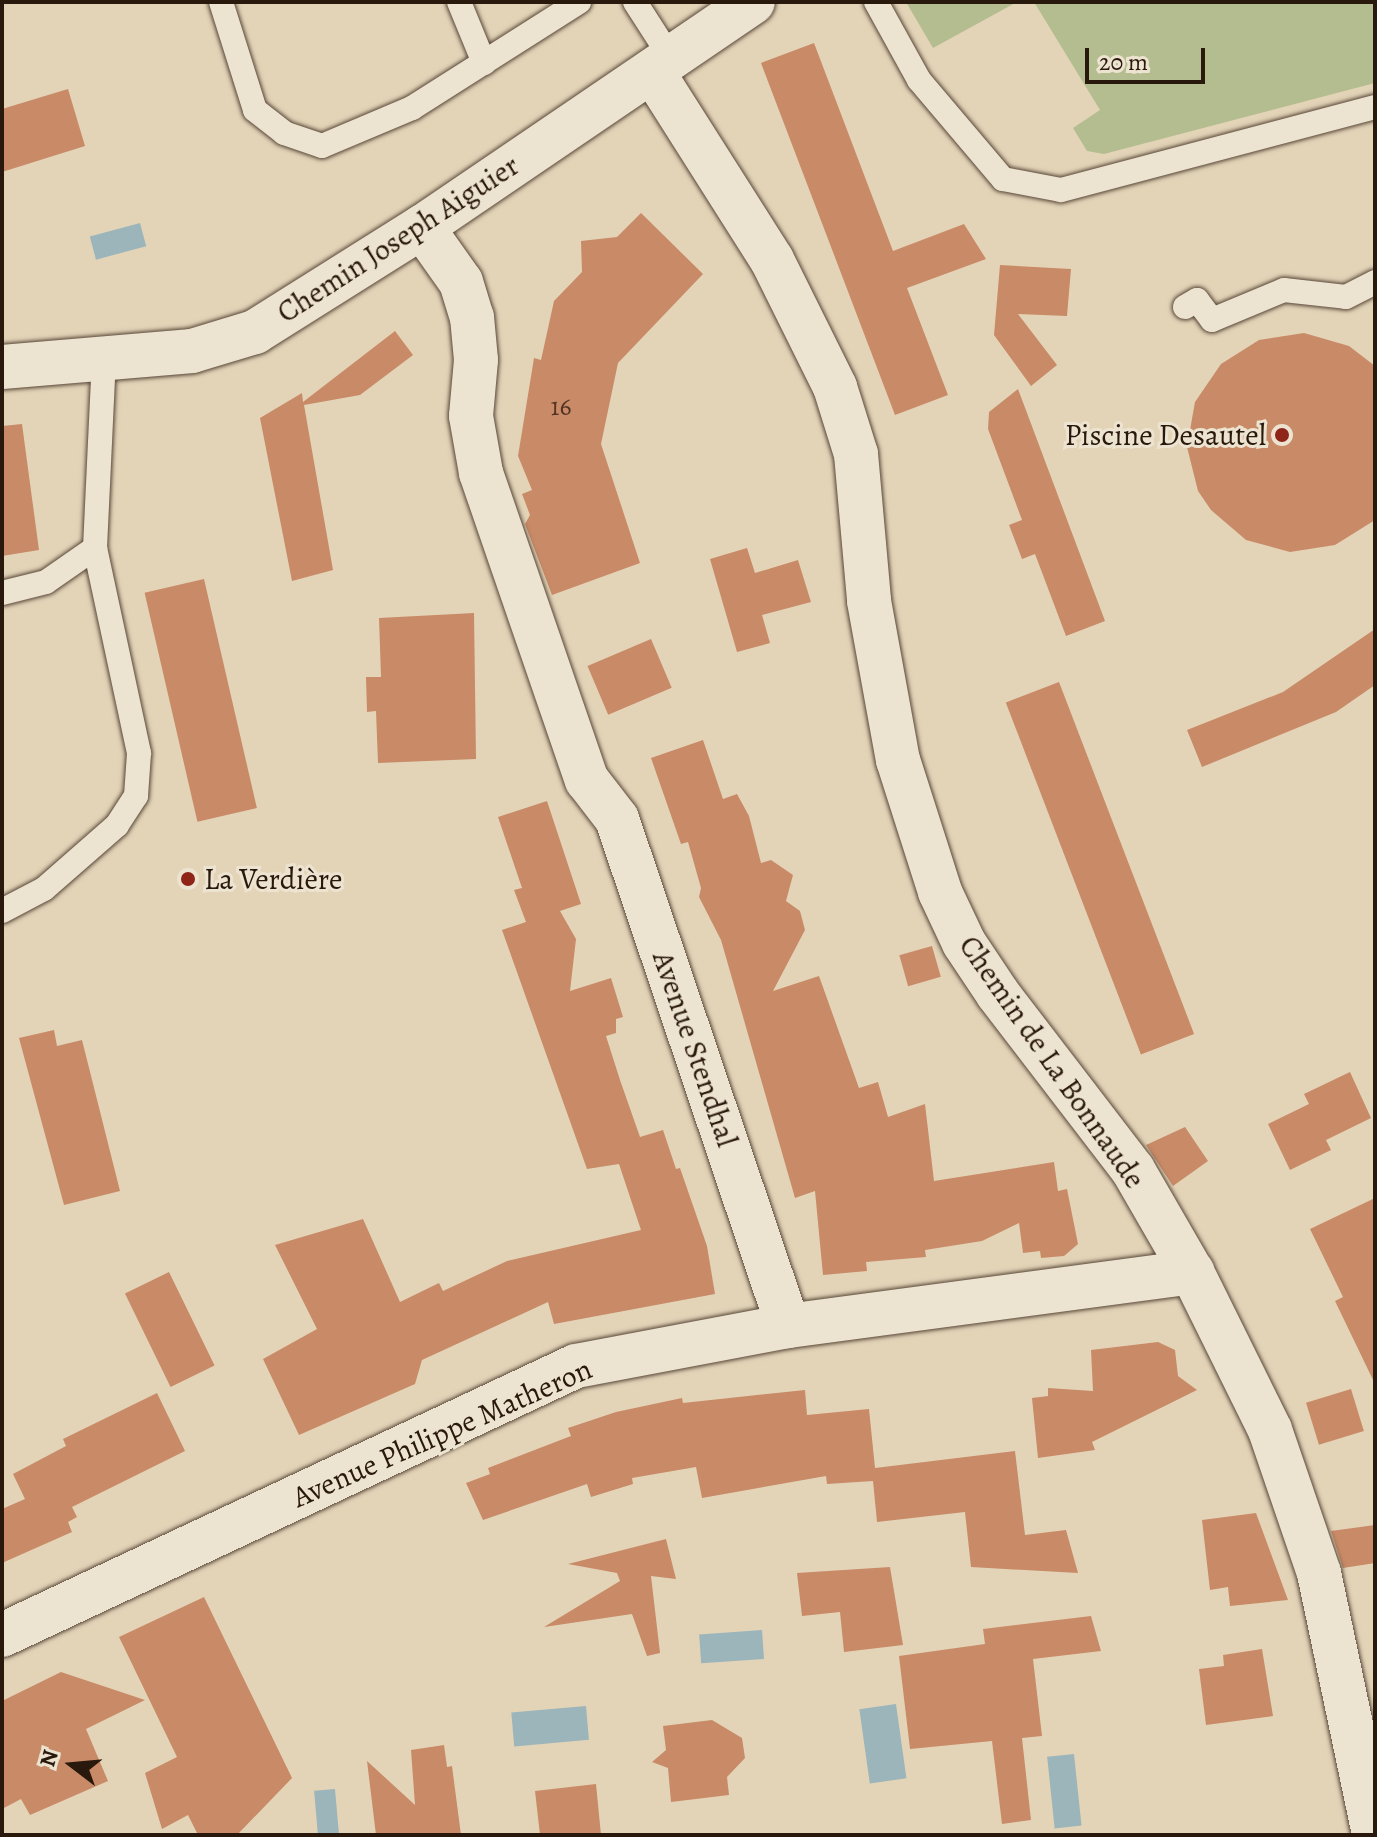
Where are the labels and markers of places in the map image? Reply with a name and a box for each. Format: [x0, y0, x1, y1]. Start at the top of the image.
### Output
place label: Piscine Desautel [1065, 417, 1266, 453]
marker: Piscine Desautel [1273, 426, 1291, 444]
place label: La Verdière [204, 861, 342, 897]
marker: La Verdière [179, 870, 197, 888]

